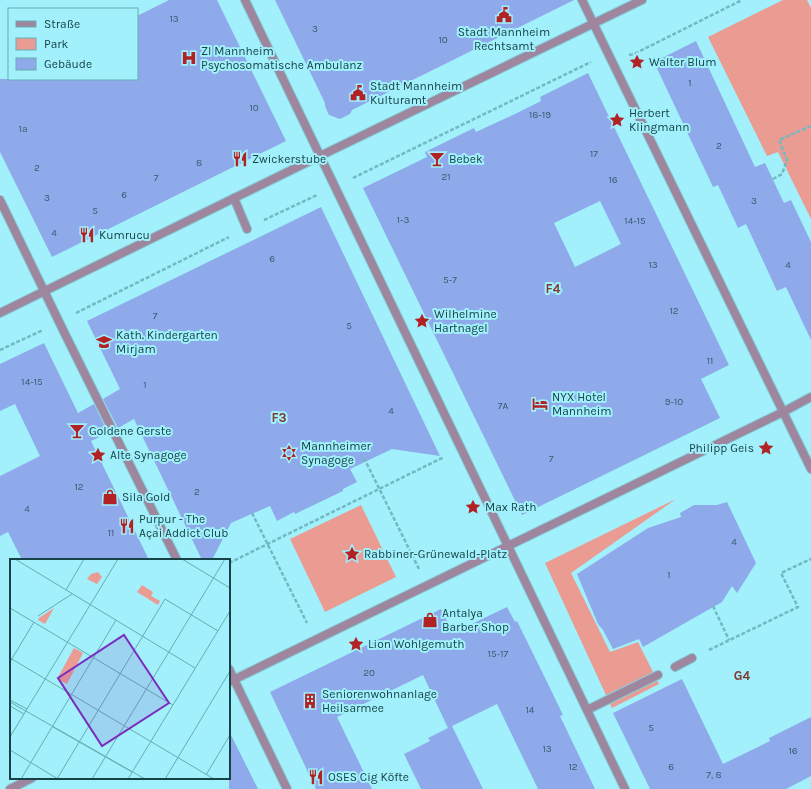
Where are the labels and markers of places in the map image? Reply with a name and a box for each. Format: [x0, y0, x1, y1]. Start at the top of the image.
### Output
public building icon: Stadt Mannheim Rechtsamt [495, 6, 513, 24]
place label: Stadt Mannheim Rechtsamt [458, 25, 550, 53]
place label: ZI Mannheim Psychosomatische Ambulanz [201, 44, 363, 72]
hospital icon: ZI Mannheim Psychosomatische Ambulanz [180, 49, 198, 67]
place icon: Walter Blum [628, 53, 646, 71]
place label: Walter Blum [649, 55, 716, 69]
place label: Stadt Mannheim Kulturamt [370, 79, 462, 107]
public building icon: Stadt Mannheim Kulturamt [349, 84, 367, 102]
place label: Herbert Klingmann [629, 106, 690, 134]
place icon: Herbert Klingmann [608, 111, 626, 129]
restaurant icon: Zwickerstube [231, 150, 249, 168]
bar icon: Bebek [428, 150, 446, 168]
place label: Zwickerstube [252, 152, 326, 166]
place label: Bebek [449, 152, 483, 166]
restaurant icon: Kumrucu [78, 226, 96, 244]
place label: Kumrucu [99, 228, 150, 242]
place label: Wilhelmine Hartnagel [434, 307, 497, 335]
place icon: Wilhelmine Hartnagel [413, 312, 431, 330]
place label: Kath. Kindergarten Mirjam [116, 328, 218, 356]
school or university icon: Kath. Kindergarten Mirjam [95, 333, 113, 351]
place label: NYX Hotel Mannheim [552, 390, 611, 418]
hotel icon: NYX Hotel Mannheim [531, 395, 549, 413]
bar icon: Goldene Gerste [68, 422, 86, 440]
place label: Goldene Gerste [89, 424, 171, 438]
place label: Mannheimer Synagoge [301, 439, 372, 467]
place icon: Philipp Geis [757, 439, 775, 457]
place label: Philipp Geis [689, 441, 754, 455]
synagogue icon: Mannheimer Synagoge [280, 444, 298, 462]
place icon: Alte Synagoge [89, 446, 107, 464]
place label: Alte Synagoge [110, 448, 187, 462]
shop icon: Sila Gold [101, 488, 119, 506]
place label: Sila Gold [122, 490, 170, 504]
place icon: Max Rath [464, 498, 482, 516]
place label: Max Rath [485, 500, 536, 514]
place label: Purpur - The Açai Addict Club [139, 512, 228, 540]
restaurant icon: Purpur - The Açai Addict Club [118, 517, 136, 535]
place icon: Rabbiner-Grünewald-Platz [343, 545, 361, 563]
place label: Rabbiner-Grünewald-Platz [364, 547, 507, 561]
place label: Antalya Barber Shop [442, 606, 509, 634]
shop icon: Antalya Barber Shop [421, 611, 439, 629]
place icon: Lion Wohlgemuth [347, 635, 365, 653]
place label: Lion Wohlgemuth [368, 637, 465, 651]
place label: Seniorenwohnanlage Heilsarmee [322, 687, 437, 715]
building icon: Seniorenwohnanlage Heilsarmee [301, 692, 319, 710]
restaurant icon: OSES Cig Köfte [307, 768, 325, 786]
place label: OSES Cig Köfte [328, 770, 409, 784]

